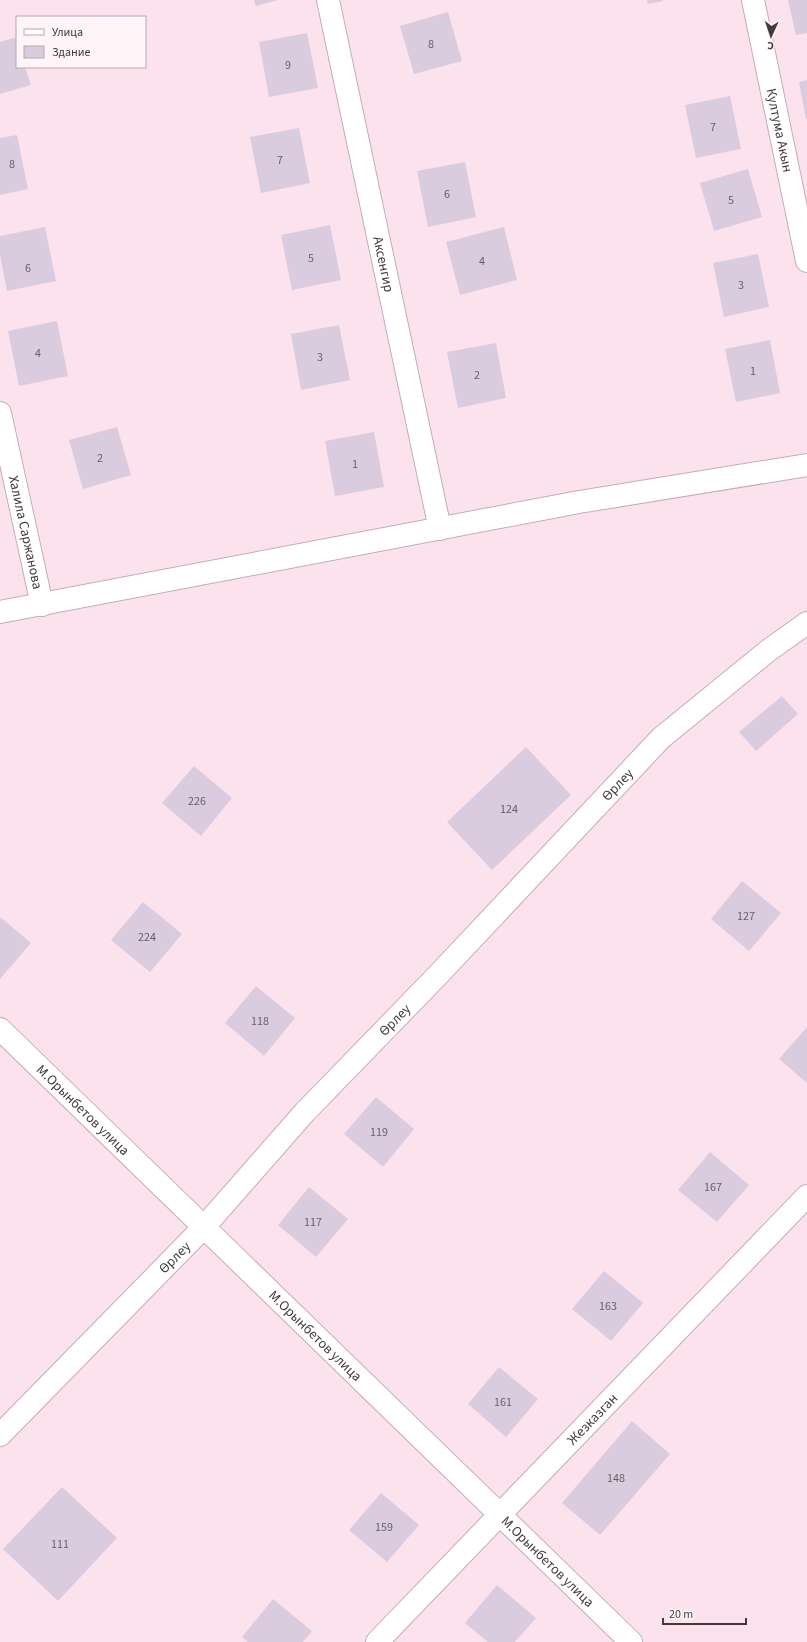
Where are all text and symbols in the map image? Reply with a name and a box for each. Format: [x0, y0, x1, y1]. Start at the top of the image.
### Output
legend [16, 16, 146, 68]
north arrow [751, 16, 791, 56]
text: Улица [52, 24, 83, 41]
house number: 8 [428, 36, 434, 53]
text: С [766, 38, 774, 53]
text: Здание [52, 44, 91, 61]
house number: 9 [285, 57, 291, 74]
street label: Култума Акын [761, 87, 797, 174]
house number: 7 [710, 119, 716, 136]
house number: 7 [277, 152, 283, 169]
house number: 8 [9, 156, 15, 173]
house number: 6 [444, 186, 450, 203]
house number: 5 [728, 192, 734, 209]
street label: Аксенгир [367, 235, 399, 294]
house number: 5 [308, 250, 314, 267]
house number: 4 [479, 253, 485, 270]
house number: 6 [25, 260, 31, 277]
house number: 3 [738, 277, 744, 294]
house number: 4 [35, 345, 41, 362]
house number: 3 [317, 349, 323, 366]
house number: 1 [750, 363, 756, 380]
house number: 2 [474, 367, 480, 384]
house number: 2 [97, 450, 103, 467]
house number: 1 [352, 456, 358, 473]
street label: Халила Саржанова [3, 474, 47, 591]
street label: Өрлеу [598, 764, 639, 806]
house number: 226 [188, 793, 206, 810]
house number: 124 [500, 801, 518, 818]
house number: 127 [737, 908, 755, 925]
house number: 224 [138, 929, 156, 946]
street label: Өрлеу [375, 999, 416, 1041]
house number: 118 [251, 1013, 269, 1030]
street label: М.Орынбетов улица [31, 1061, 134, 1161]
house number: 119 [370, 1124, 388, 1141]
house number: 167 [704, 1179, 722, 1196]
house number: 117 [304, 1214, 322, 1231]
street label: Өрлеу [155, 1237, 196, 1279]
street label: М.Орынбетов улица [264, 1286, 366, 1386]
house number: 163 [599, 1298, 617, 1315]
street label: Жезказган [563, 1389, 623, 1450]
house number: 161 [494, 1394, 512, 1411]
house number: 148 [607, 1470, 625, 1487]
street label: М.Орынбетов улица [496, 1512, 598, 1612]
house number: 159 [375, 1519, 393, 1536]
house number: 111 [51, 1536, 69, 1553]
scale bar [663, 1600, 746, 1626]
text: 20 m [669, 1606, 693, 1623]

